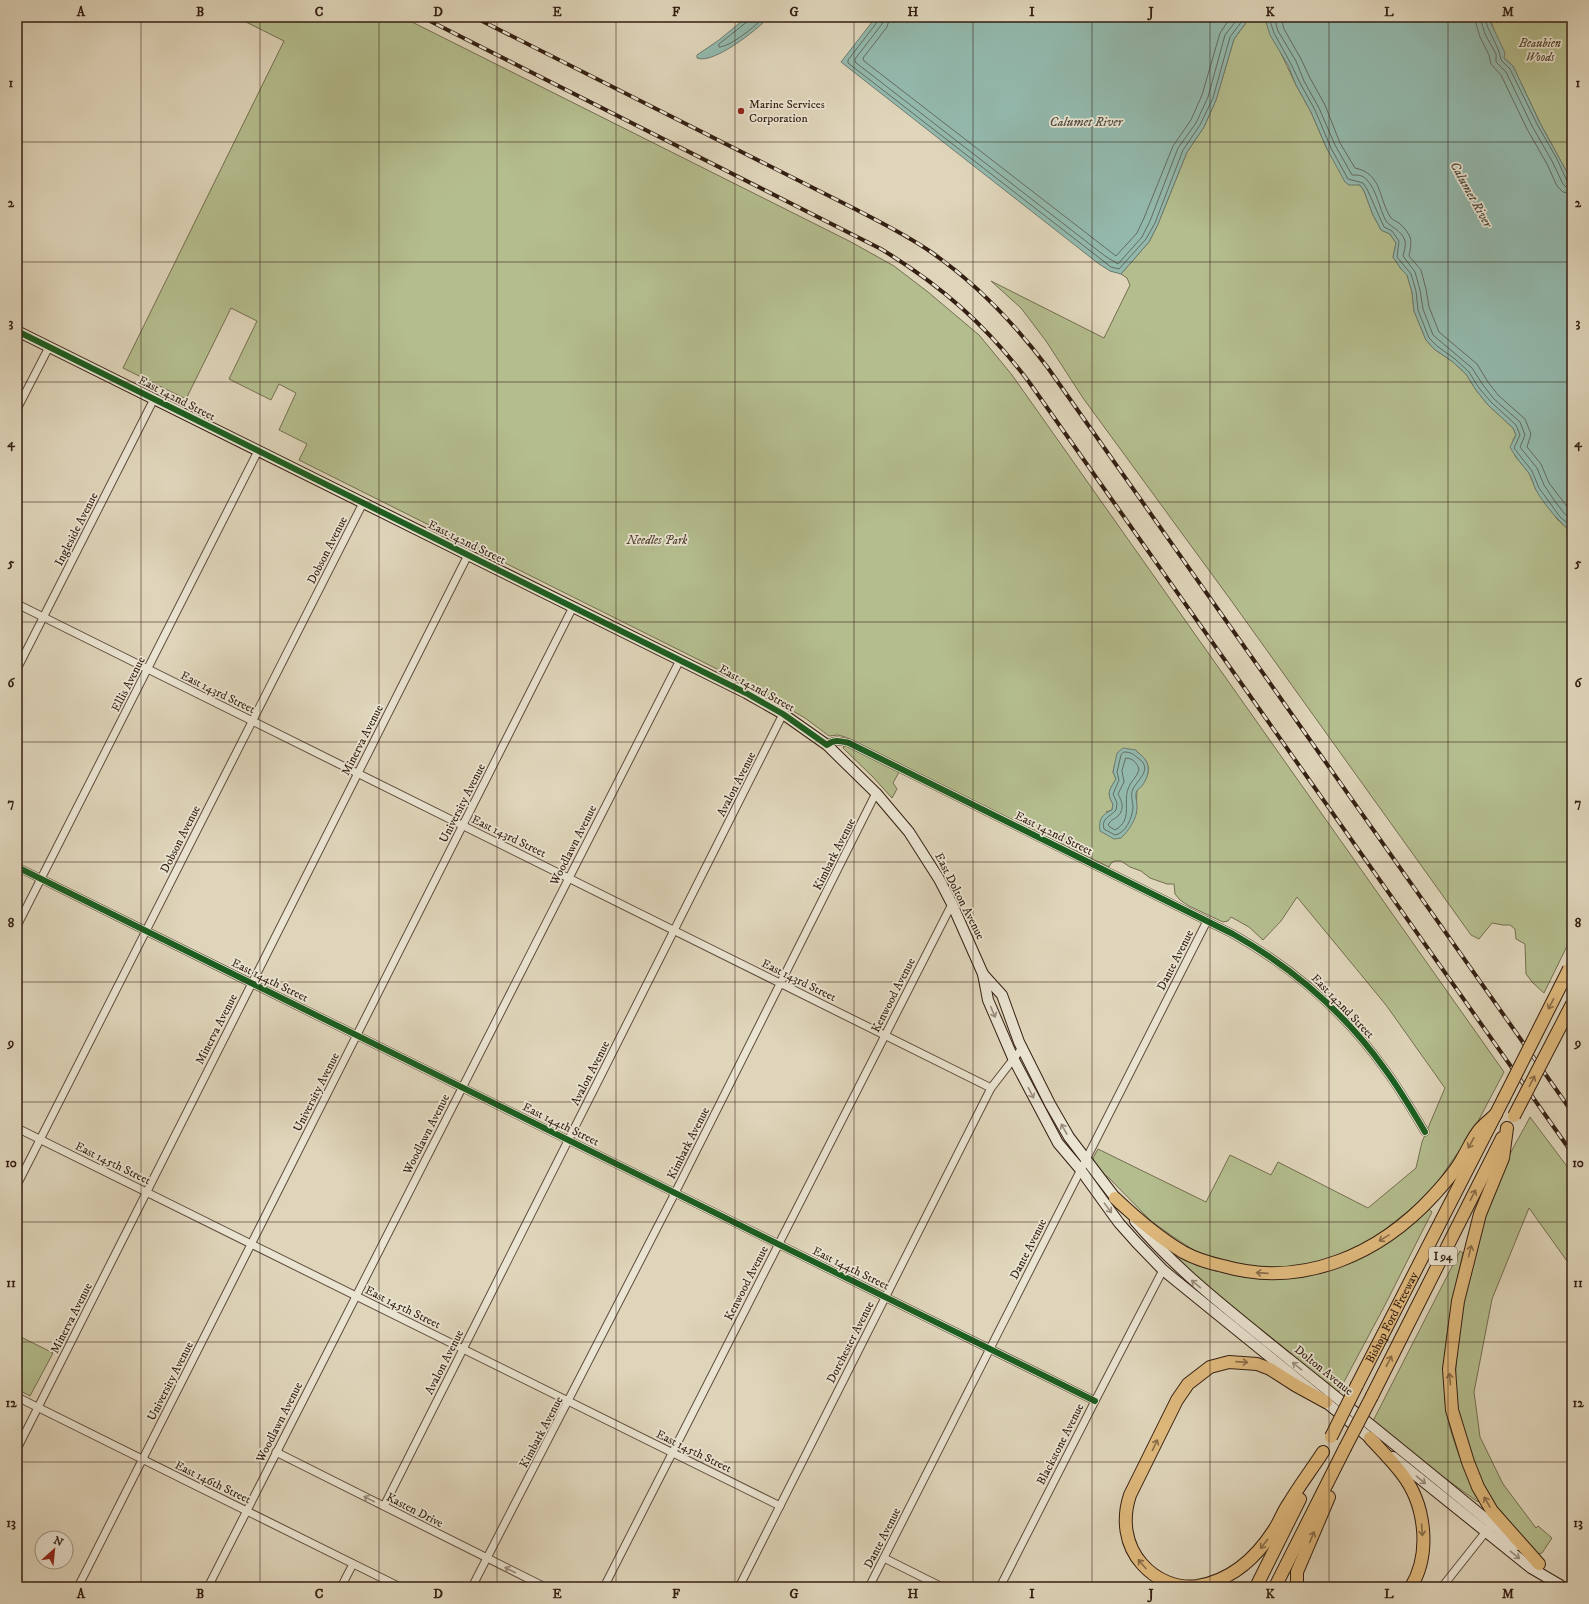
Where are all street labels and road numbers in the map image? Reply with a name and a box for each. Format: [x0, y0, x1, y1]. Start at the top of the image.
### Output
street label: East 142nd Street [136, 373, 218, 424]
street label: Ingleside Avenue [51, 490, 101, 569]
street label: Dobson Avenue [304, 514, 351, 586]
street label: East 142nd Street [426, 517, 508, 568]
street label: Ellis Avenue [108, 654, 149, 714]
street label: East 142nd Street [716, 661, 797, 716]
street label: East 143rd Street [178, 668, 258, 717]
street label: Minerva Avenue [338, 702, 387, 778]
street label: Avalon Avenue [714, 749, 759, 819]
street label: University Avenue [436, 761, 489, 845]
street label: Dobson Avenue [157, 803, 204, 875]
street label: Woodlawn Avenue [546, 803, 600, 889]
street label: East 142nd Street [1013, 808, 1095, 859]
street label: East 143rd Street [469, 812, 549, 861]
street label: Kimbark Avenue [810, 816, 859, 893]
street label: East Dolton Avenue [931, 850, 988, 942]
street label: Dante Avenue [1154, 927, 1197, 993]
street label: East 144th Street [229, 955, 311, 1006]
street label: Kenwood Avenue [868, 955, 919, 1035]
street label: East 143rd Street [759, 956, 839, 1005]
street label: East 142nd Street [1308, 971, 1377, 1042]
street label: Minerva Avenue [192, 991, 241, 1067]
street label: Avalon Avenue [568, 1038, 613, 1108]
street label: University Avenue [290, 1050, 343, 1134]
street label: Woodlawn Avenue [399, 1092, 453, 1178]
street label: East 144th Street [520, 1099, 602, 1150]
street label: Kimbark Avenue [664, 1105, 713, 1182]
street label: East 145th Street [73, 1139, 153, 1188]
street label: Dante Avenue [1007, 1216, 1050, 1282]
street label: Kenwood Avenue [721, 1243, 772, 1323]
street label: East 144th Street [810, 1243, 892, 1294]
road number: I 94 [1429, 1247, 1457, 1265]
street label: Bishop Ford Freeway [1362, 1269, 1422, 1366]
street label: Minerva Avenue [47, 1280, 96, 1356]
street label: East 145th Street [363, 1283, 443, 1332]
street label: Dorchester Avenue [823, 1299, 878, 1386]
street label: Avalon Avenue [422, 1327, 467, 1397]
street label: University Avenue [144, 1339, 197, 1423]
street label: Dolton Avenue [1291, 1342, 1356, 1399]
street label: Woodlawn Avenue [252, 1380, 306, 1466]
street label: Kimbark Avenue [516, 1394, 567, 1471]
street label: Blackstone Avenue [1033, 1401, 1087, 1487]
street label: East 145th Street [654, 1427, 734, 1476]
street label: East 146th Street [172, 1458, 253, 1507]
street label: Kasten Drive [384, 1490, 446, 1531]
street label: Dante Avenue [861, 1505, 904, 1571]

